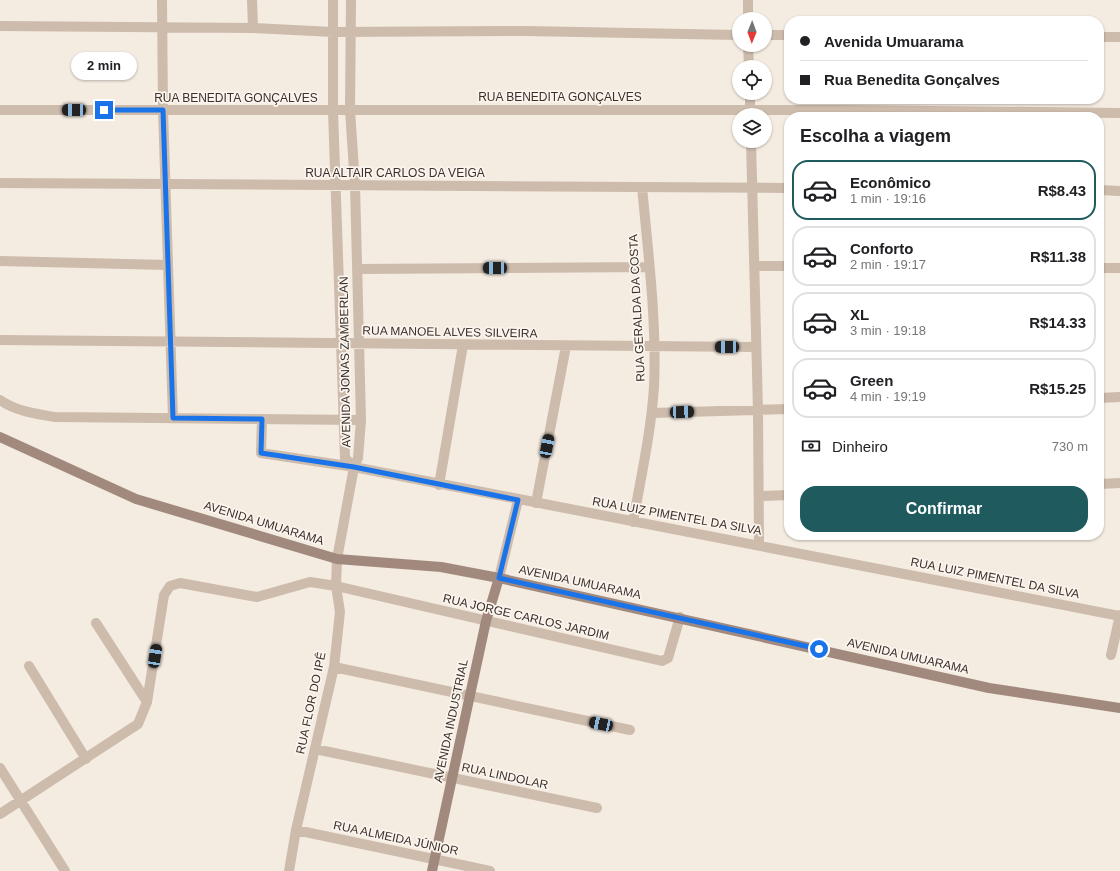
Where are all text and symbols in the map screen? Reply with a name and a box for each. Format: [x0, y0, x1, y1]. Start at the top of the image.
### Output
north arrow [732, 12, 772, 52]
map controls [732, 12, 772, 148]
text: Avenida Umuarama [824, 33, 964, 50]
callout: 2 min [71, 52, 137, 80]
text: 2 min [87, 58, 121, 73]
button: locate [732, 60, 772, 100]
text: Rua Benedita Gonçalves [824, 71, 1000, 88]
street label: RUA BENEDITA GONÇALVES [478, 90, 642, 104]
street label: RUA BENEDITA GONÇALVES [154, 91, 318, 105]
route end [95, 101, 113, 119]
car [62, 104, 86, 116]
button: layers [732, 108, 772, 148]
text: Escolha a viagem [800, 126, 951, 146]
street label: RUA ALTAIR CARLOS DA VEIGA [305, 166, 485, 180]
icon: car [802, 172, 838, 208]
text: Econômico [850, 174, 931, 191]
text: R$8.43 [1038, 182, 1086, 199]
text: 1 min · 19:16 [850, 191, 926, 206]
street label: RUA GERALDA DA COSTA [626, 234, 648, 382]
icon: car [802, 238, 838, 274]
text: Conforto [850, 240, 913, 257]
text: R$11.38 [1030, 248, 1086, 265]
text: 2 min · 19:17 [850, 257, 926, 272]
car [483, 262, 507, 274]
street label: AVENIDA JONAS ZAMBERLAN [337, 276, 353, 448]
icon: car [802, 304, 838, 340]
text: XL [850, 306, 869, 323]
text: R$14.33 [1029, 314, 1086, 331]
street label: RUA MANOEL ALVES SILVEIRA [362, 323, 538, 341]
text: 3 min · 19:18 [850, 323, 926, 338]
car [715, 341, 739, 353]
icon: car [802, 370, 838, 406]
text: Green [850, 372, 893, 389]
text: R$15.25 [1029, 380, 1086, 397]
text: 4 min · 19:19 [850, 389, 926, 404]
car [670, 406, 694, 418]
car [539, 433, 555, 459]
icon: cash [800, 435, 822, 457]
text: Dinheiro [832, 438, 888, 455]
text: 730 m [1052, 439, 1088, 454]
button: Confirmar [800, 486, 1088, 532]
street label: RUA LUIZ PIMENTEL DA SILVA [591, 494, 763, 538]
street label: AVENIDA UMUARAMA [202, 498, 326, 548]
street label: RUA LUIZ PIMENTEL DA SILVA [909, 555, 1081, 601]
street label: AVENIDA UMUARAMA [518, 562, 642, 602]
street label: RUA JORGE CARLOS JARDIM [442, 591, 610, 643]
street label: AVENIDA UMUARAMA [846, 635, 970, 677]
route start [810, 640, 828, 658]
car [147, 643, 163, 669]
street label: RUA FLOR DO IPÊ [292, 650, 329, 755]
street label: AVENIDA INDUSTRIAL [431, 658, 471, 784]
car [588, 716, 614, 732]
street label: RUA LINDOLAR [460, 760, 550, 792]
street label: RUA ALMEIDA JÚNIOR [332, 817, 460, 858]

